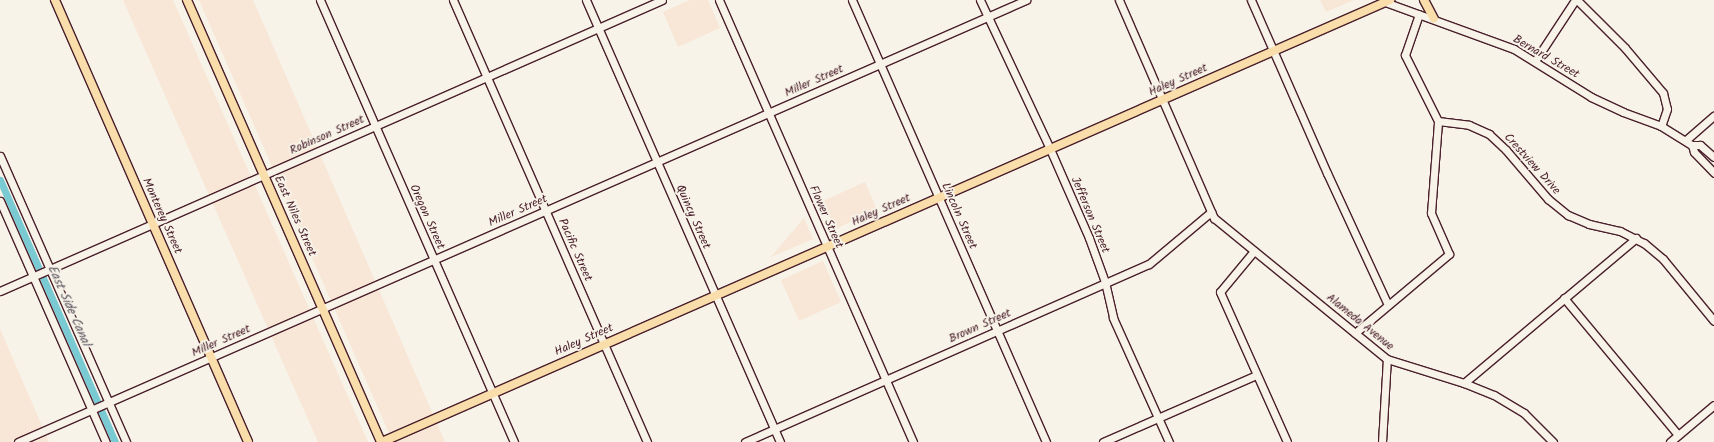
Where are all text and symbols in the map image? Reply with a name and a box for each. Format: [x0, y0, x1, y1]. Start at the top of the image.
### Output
street label: Bernard Street [1510, 32, 1582, 82]
street label: Haley Street [1146, 61, 1210, 99]
street label: Miller Street [782, 62, 846, 100]
street label: Robinson Street [287, 112, 367, 158]
street label: Crestview Drive [1501, 130, 1563, 198]
street label: East Niles Street [271, 173, 319, 259]
street label: Jefferson Street [1067, 175, 1113, 255]
street label: Monterey Street [139, 176, 185, 256]
street label: Lincoln Street [938, 181, 980, 251]
street label: Oregon Street [406, 182, 448, 252]
street label: Quincy Street [672, 183, 714, 251]
street label: Flower Street [806, 183, 846, 251]
street label: Haley Street [849, 191, 913, 229]
street label: Miller Street [486, 192, 550, 230]
street label: Pacific Street [555, 216, 595, 284]
water label: East Side Canal [43, 263, 93, 349]
street label: Alameda Avenue [1323, 290, 1397, 354]
street label: Brown Street [947, 306, 1013, 346]
street label: Haley Street [552, 321, 616, 359]
street label: Miller Street [189, 322, 253, 360]

